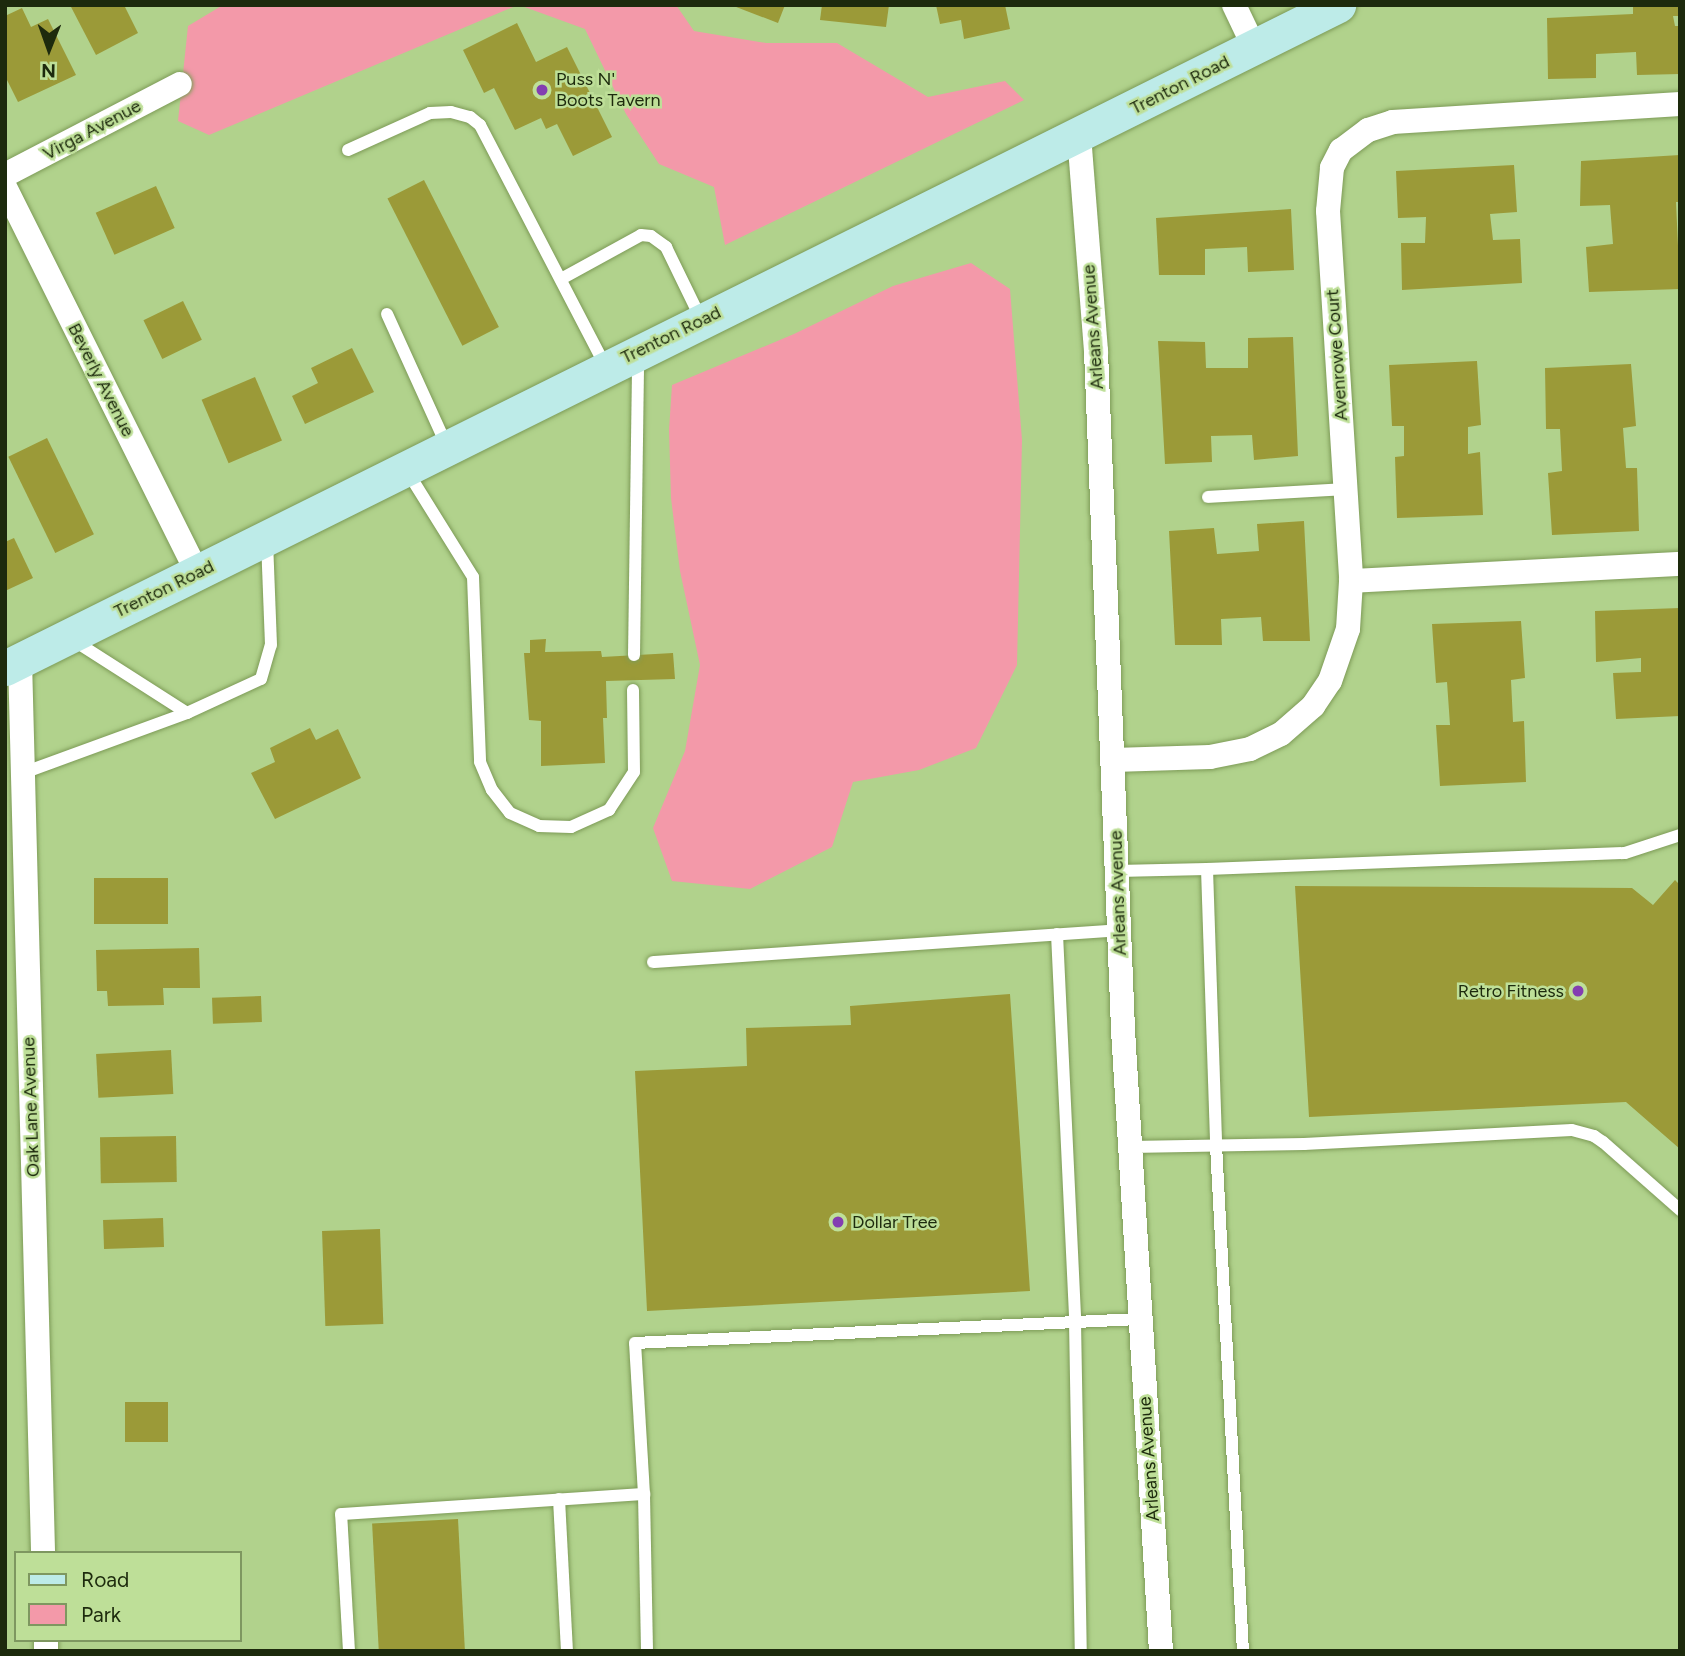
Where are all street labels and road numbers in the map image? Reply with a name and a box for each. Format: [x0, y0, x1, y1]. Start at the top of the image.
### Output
street label: Trenton Road [1127, 51, 1233, 119]
street label: Virga Avenue [39, 95, 145, 165]
street label: Arleans Avenue [1078, 264, 1108, 390]
street label: Avenrowe Court [1322, 289, 1352, 421]
street label: Trenton Road [618, 302, 724, 368]
street label: Beverly Avenue [63, 320, 139, 440]
street label: Trenton Road [111, 556, 217, 622]
street label: Arleans Avenue [1105, 830, 1131, 956]
street label: Oak Lane Avenue [18, 1037, 44, 1177]
street label: Arleans Avenue [1134, 1396, 1164, 1522]

